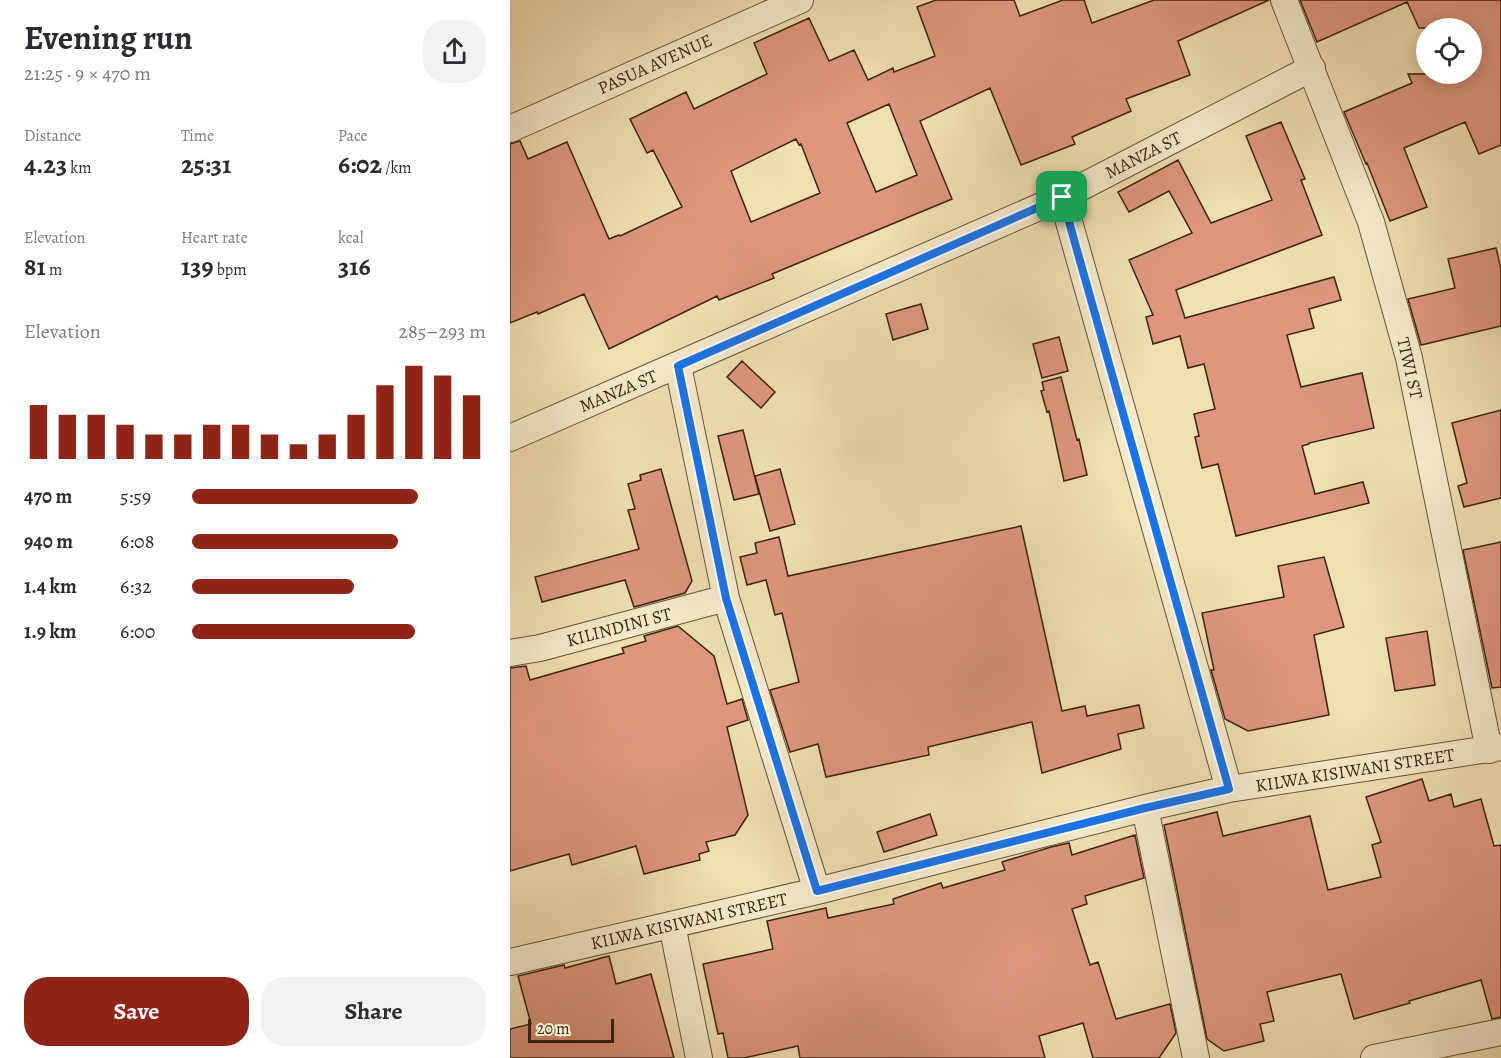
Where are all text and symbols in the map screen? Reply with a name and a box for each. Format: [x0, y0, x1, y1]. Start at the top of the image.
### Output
text: Evening run [24, 15, 193, 60]
map controls [1416, 18, 1482, 84]
button: locate [1416, 18, 1482, 84]
button: share [423, 20, 486, 83]
street label: PASUA AVENUE [594, 28, 716, 100]
text: 21:25 · 9 × 470 m [24, 60, 151, 87]
text: Distance [24, 125, 81, 147]
text: Time [181, 125, 214, 147]
text: Pace [338, 125, 368, 147]
street label: MANZA ST [1101, 126, 1185, 184]
text: 4.23 [24, 147, 67, 182]
text: 25:31 [181, 147, 231, 182]
text: 6:02 [338, 147, 382, 182]
text: km [67, 157, 92, 179]
text: /km [382, 157, 412, 179]
pin [1036, 171, 1087, 222]
icon: arrive [1045, 180, 1078, 213]
text: Elevation [24, 227, 85, 249]
text: Heart rate [181, 227, 248, 249]
text: kcal [338, 227, 364, 249]
text: 81 [24, 249, 46, 284]
text: 139 [181, 249, 214, 284]
text: 316 [338, 249, 371, 284]
text: m [46, 259, 62, 281]
text: bpm [214, 259, 247, 281]
text: Elevation [24, 318, 101, 345]
text: 285–293 m [399, 318, 486, 345]
street label: TIWI ST [1391, 335, 1429, 401]
street label: MANZA ST [575, 364, 661, 418]
text: 470 m [24, 483, 72, 510]
text: 5:59 [120, 483, 151, 510]
text: 940 m [24, 528, 73, 555]
text: 6:08 [120, 528, 154, 555]
text: 1.4 km [24, 573, 77, 600]
text: 6:32 [120, 573, 152, 600]
street label: KILINDINI ST [564, 601, 674, 653]
text: 1.9 km [24, 618, 77, 645]
text: 6:00 [120, 618, 155, 645]
street label: KILWA KISIWANI STREET [1254, 742, 1456, 798]
street label: KILWA KISIWANI STREET [588, 887, 790, 955]
button: Save [24, 977, 249, 1046]
button: Share [261, 977, 486, 1046]
scale bar [528, 1016, 614, 1044]
text: 20 m [537, 1018, 570, 1040]

